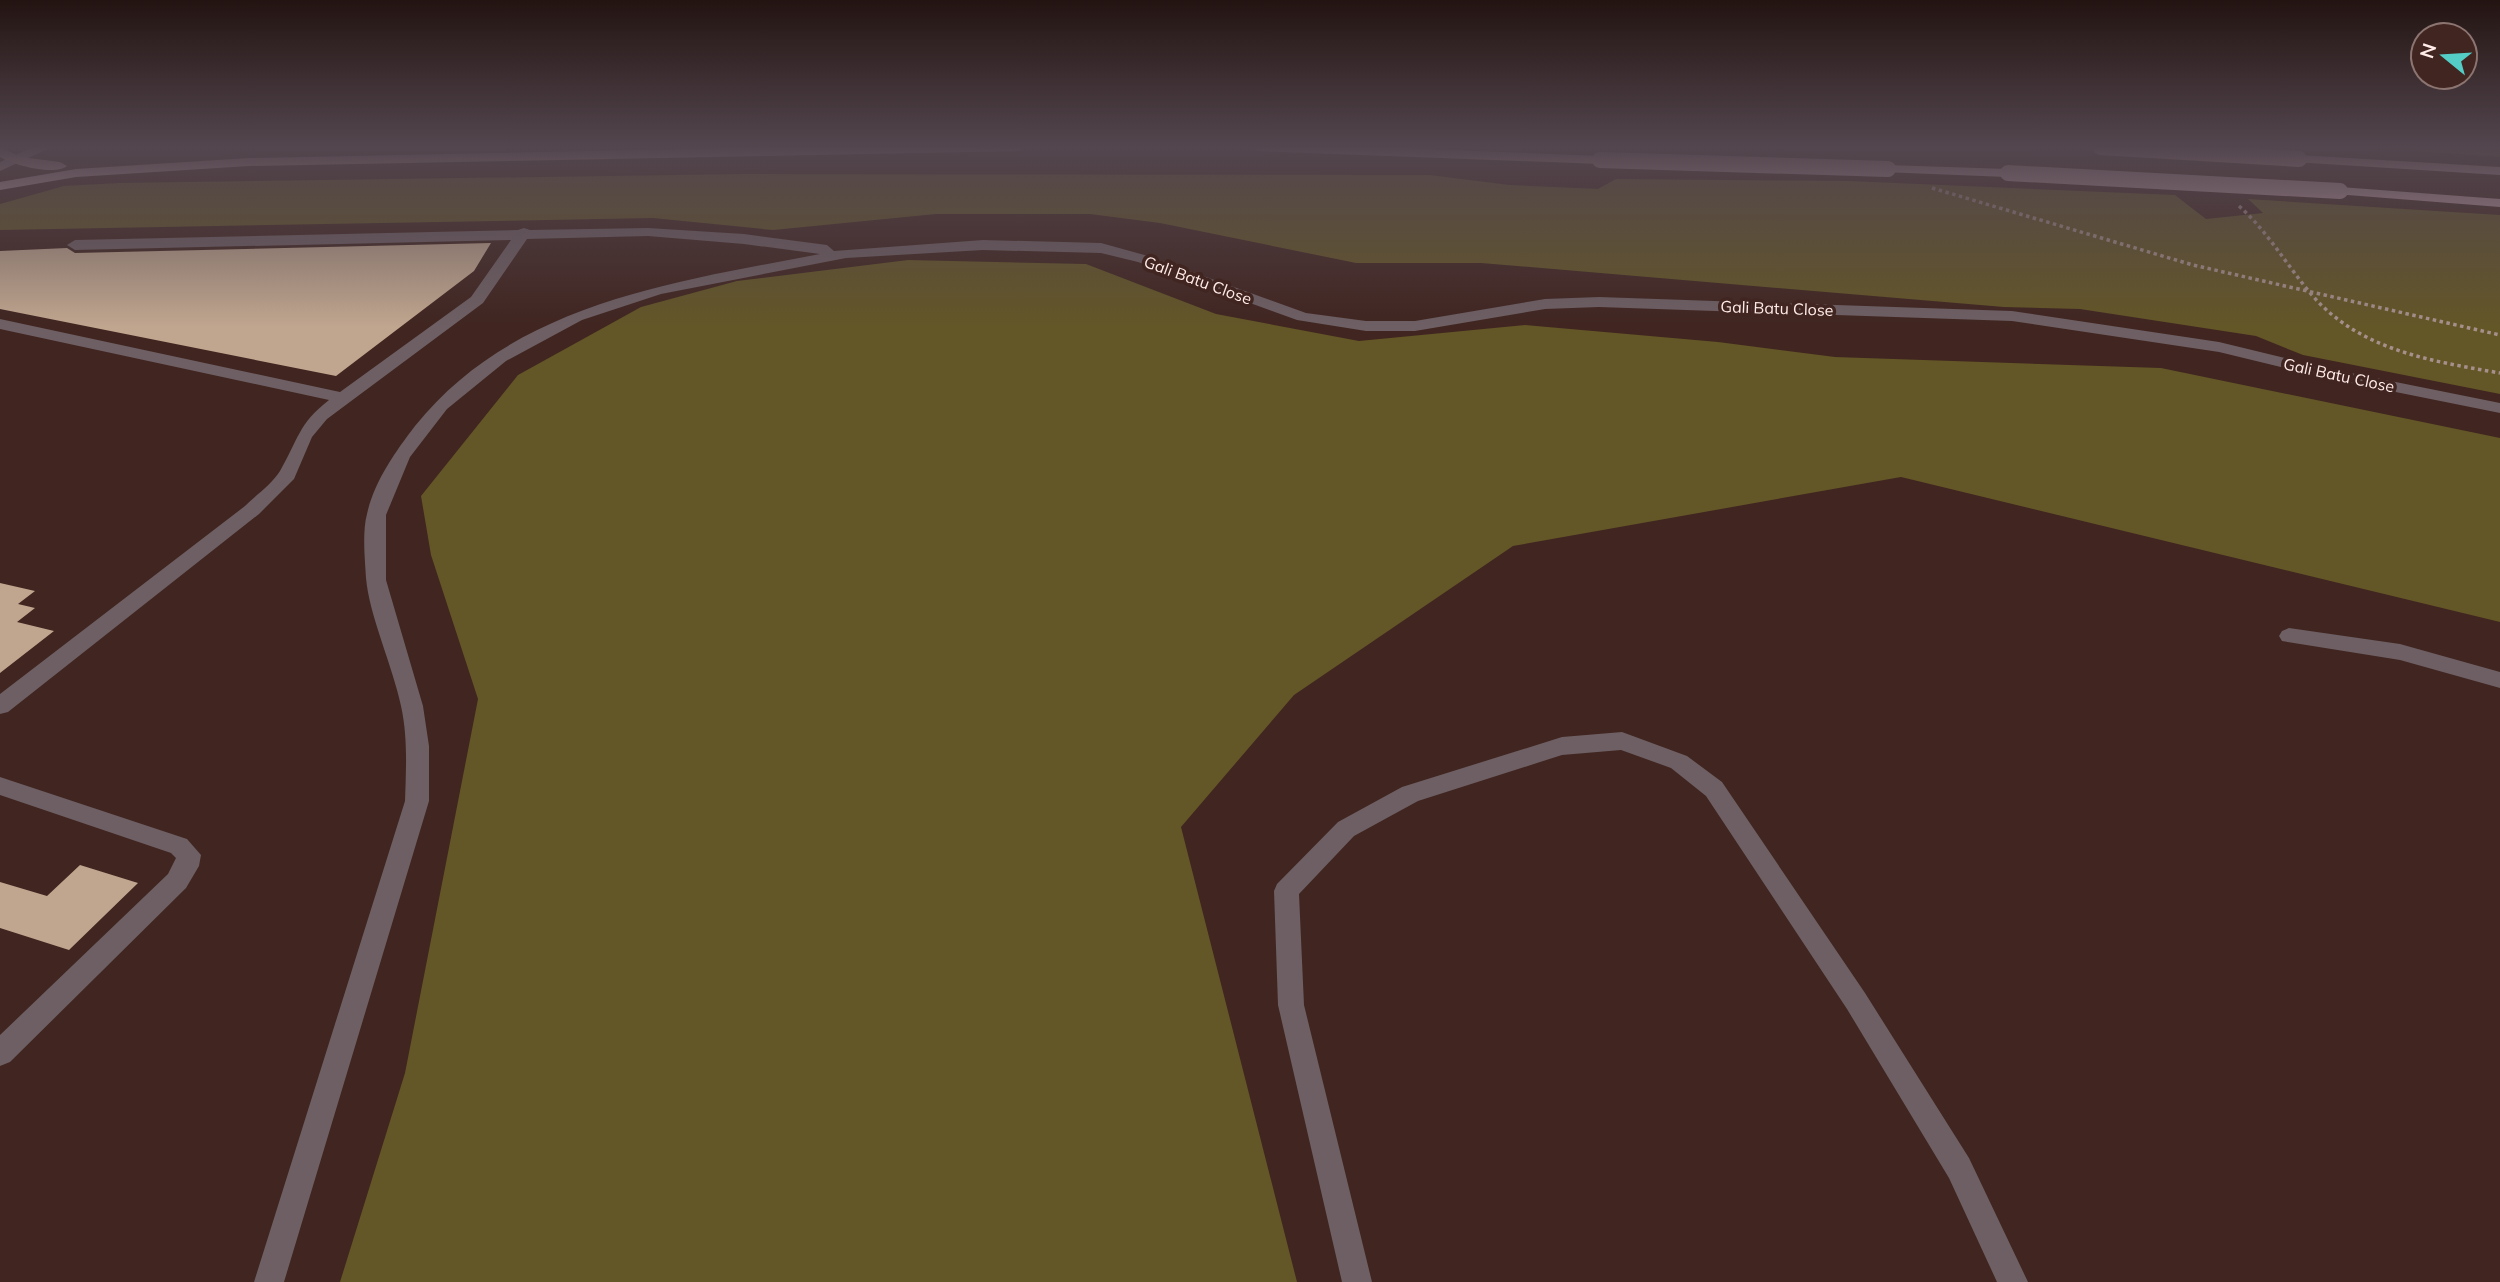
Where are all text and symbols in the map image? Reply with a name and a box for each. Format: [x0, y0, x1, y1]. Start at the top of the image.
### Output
north arrow [2409, 21, 2479, 91]
text: N [2414, 40, 2441, 61]
street label: Gali Batu Close [1141, 251, 1255, 309]
street label: Gali Batu Close [1720, 296, 1834, 320]
street label: Gali Batu Close [2282, 353, 2396, 397]

